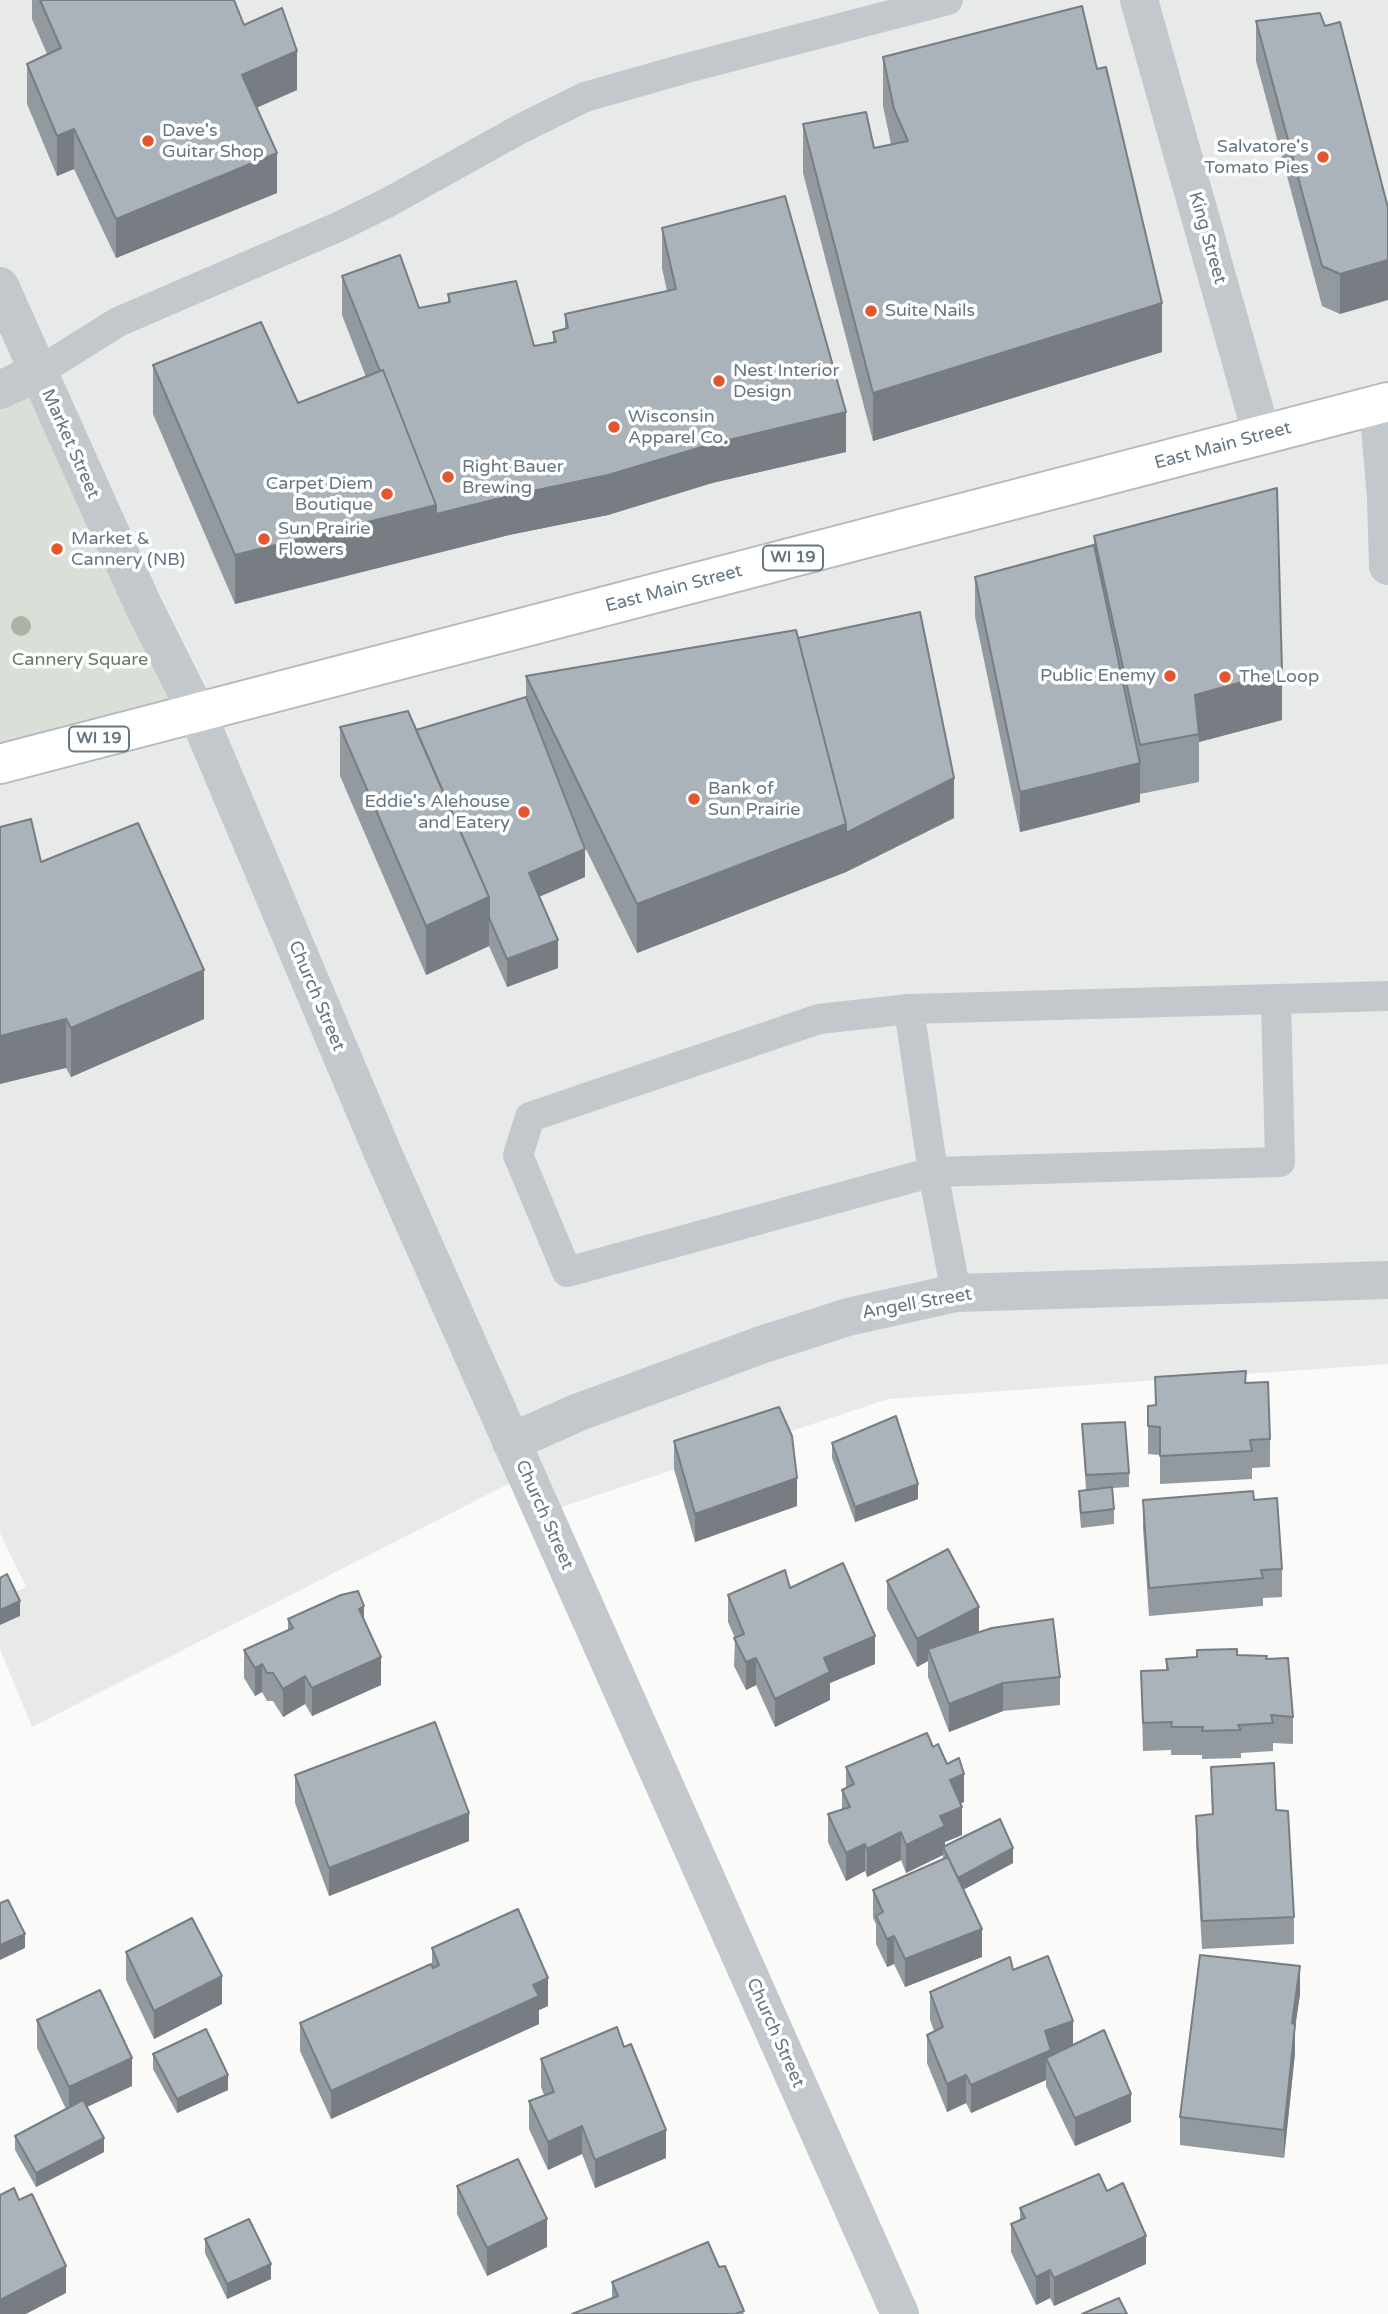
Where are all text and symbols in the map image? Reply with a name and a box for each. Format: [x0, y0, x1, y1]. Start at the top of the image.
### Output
place label: Dave's Guitar Shop [162, 120, 264, 162]
marker: Dave's Guitar Shop [140, 133, 156, 149]
place label: Salvatore's Tomato Pies [1204, 136, 1309, 178]
marker: Salvatore's Tomato Pies [1315, 149, 1331, 165]
street label: King Street [1184, 189, 1230, 287]
place label: Suite Nails [885, 300, 975, 322]
marker: Suite Nails [863, 303, 879, 319]
place label: Nest Interior Design [733, 360, 839, 402]
marker: Nest Interior Design [711, 373, 727, 389]
street label: Market Street [36, 386, 104, 502]
place label: Wisconsin Apparel Co. [628, 406, 728, 448]
street label: East Main Street [1152, 417, 1294, 475]
marker: Wisconsin Apparel Co. [606, 419, 622, 435]
place label: Right Bauer Brewing [462, 456, 564, 498]
marker: Right Bauer Brewing [440, 469, 456, 485]
place label: Carpet Diem Boutique [266, 473, 373, 516]
marker: Carpet Diem Boutique [379, 486, 395, 502]
place label: Sun Prairie Flowers [278, 518, 371, 560]
place label: Market & Cannery (NB) [71, 528, 185, 570]
marker: Sun Prairie Flowers [256, 531, 272, 547]
marker: Market & Cannery (NB) [49, 541, 65, 557]
road number: WI 19 [763, 545, 823, 570]
street label: East Main Street [603, 560, 745, 618]
park label: Cannery Square [12, 649, 148, 671]
place label: Public Enemy [1040, 665, 1156, 687]
place label: The Loop [1239, 666, 1319, 688]
marker: Public Enemy [1162, 668, 1178, 684]
marker: The Loop [1217, 669, 1233, 685]
road number: WI 19 [69, 726, 129, 752]
place label: Bank of Sun Prairie [708, 778, 801, 820]
place label: Eddie's Alehouse and Eatery [364, 791, 510, 834]
marker: Bank of Sun Prairie [686, 791, 702, 807]
marker: Eddie's Alehouse and Eatery [516, 804, 532, 820]
street label: Church Street [283, 938, 349, 1054]
street label: Angell Street [861, 1284, 973, 1324]
street label: Church Street [510, 1457, 578, 1573]
street label: Church Street [741, 1975, 809, 2091]

